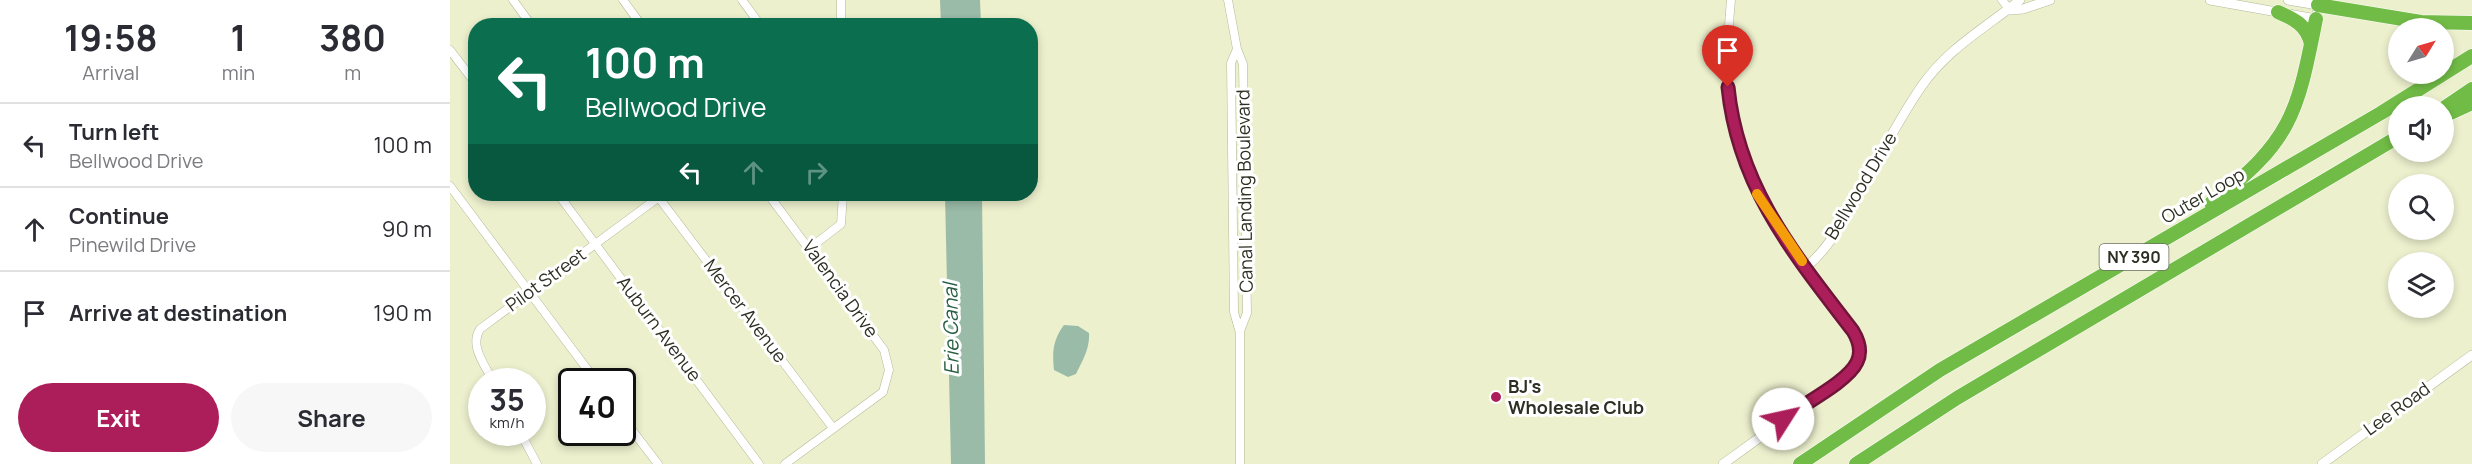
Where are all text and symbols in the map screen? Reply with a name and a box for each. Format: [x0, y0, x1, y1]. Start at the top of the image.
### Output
text: 19:58 [64, 13, 158, 62]
text: 1 [231, 13, 246, 62]
text: 380 [319, 13, 386, 62]
north arrow [2388, 18, 2454, 84]
map controls [2388, 18, 2454, 318]
pin [1702, 25, 1753, 87]
text: 100 m [585, 33, 705, 91]
icon: arrive [1711, 34, 1744, 67]
icon: left [486, 42, 564, 120]
text: Arrival [82, 59, 139, 86]
text: min [222, 59, 255, 86]
text: m [344, 59, 361, 86]
text: Bellwood Drive [585, 88, 767, 125]
street label: Canal Landing Boulevard [1230, 89, 1258, 293]
button: sound [2388, 96, 2454, 162]
text: Turn left [69, 117, 159, 147]
street label: Bellwood Drive [1819, 127, 1902, 244]
icon: left [18, 129, 51, 162]
text: 100 m [374, 130, 432, 160]
text: Bellwood Drive [69, 147, 204, 174]
icon: left [674, 156, 707, 189]
icon: ahead [737, 156, 770, 189]
icon: right [800, 156, 833, 189]
street label: Outer Loop [2157, 162, 2248, 229]
button: search [2388, 174, 2454, 240]
text: Continue [69, 201, 169, 231]
icon: ahead [18, 213, 51, 246]
text: 90 m [382, 214, 432, 244]
text: Pinewild Drive [69, 231, 196, 258]
street label: Valencia Drive [797, 235, 884, 342]
street label: Pilot Street [500, 242, 590, 316]
road number: NY 390 [2100, 244, 2168, 270]
button: layers [2388, 252, 2454, 318]
street label: Mercer Avenue [699, 254, 793, 367]
street label: Auburn Avenue [612, 271, 707, 386]
water label: Erie Canal [936, 280, 965, 375]
icon: arrive [18, 297, 51, 330]
text: Arrive at destination [69, 298, 287, 328]
text: 190 m [373, 298, 432, 328]
speed limit sign: 40 [558, 368, 636, 446]
place label: BJ's Wholesale Club [1508, 374, 1644, 419]
street label: Lee Road [2358, 376, 2434, 440]
text: 35 [489, 379, 525, 420]
button: Exit [18, 383, 219, 452]
button: Share [231, 383, 432, 452]
position arrow [1751, 387, 1815, 451]
marker: BJ's Wholesale Club [1489, 390, 1503, 404]
text: km/h [490, 412, 524, 433]

